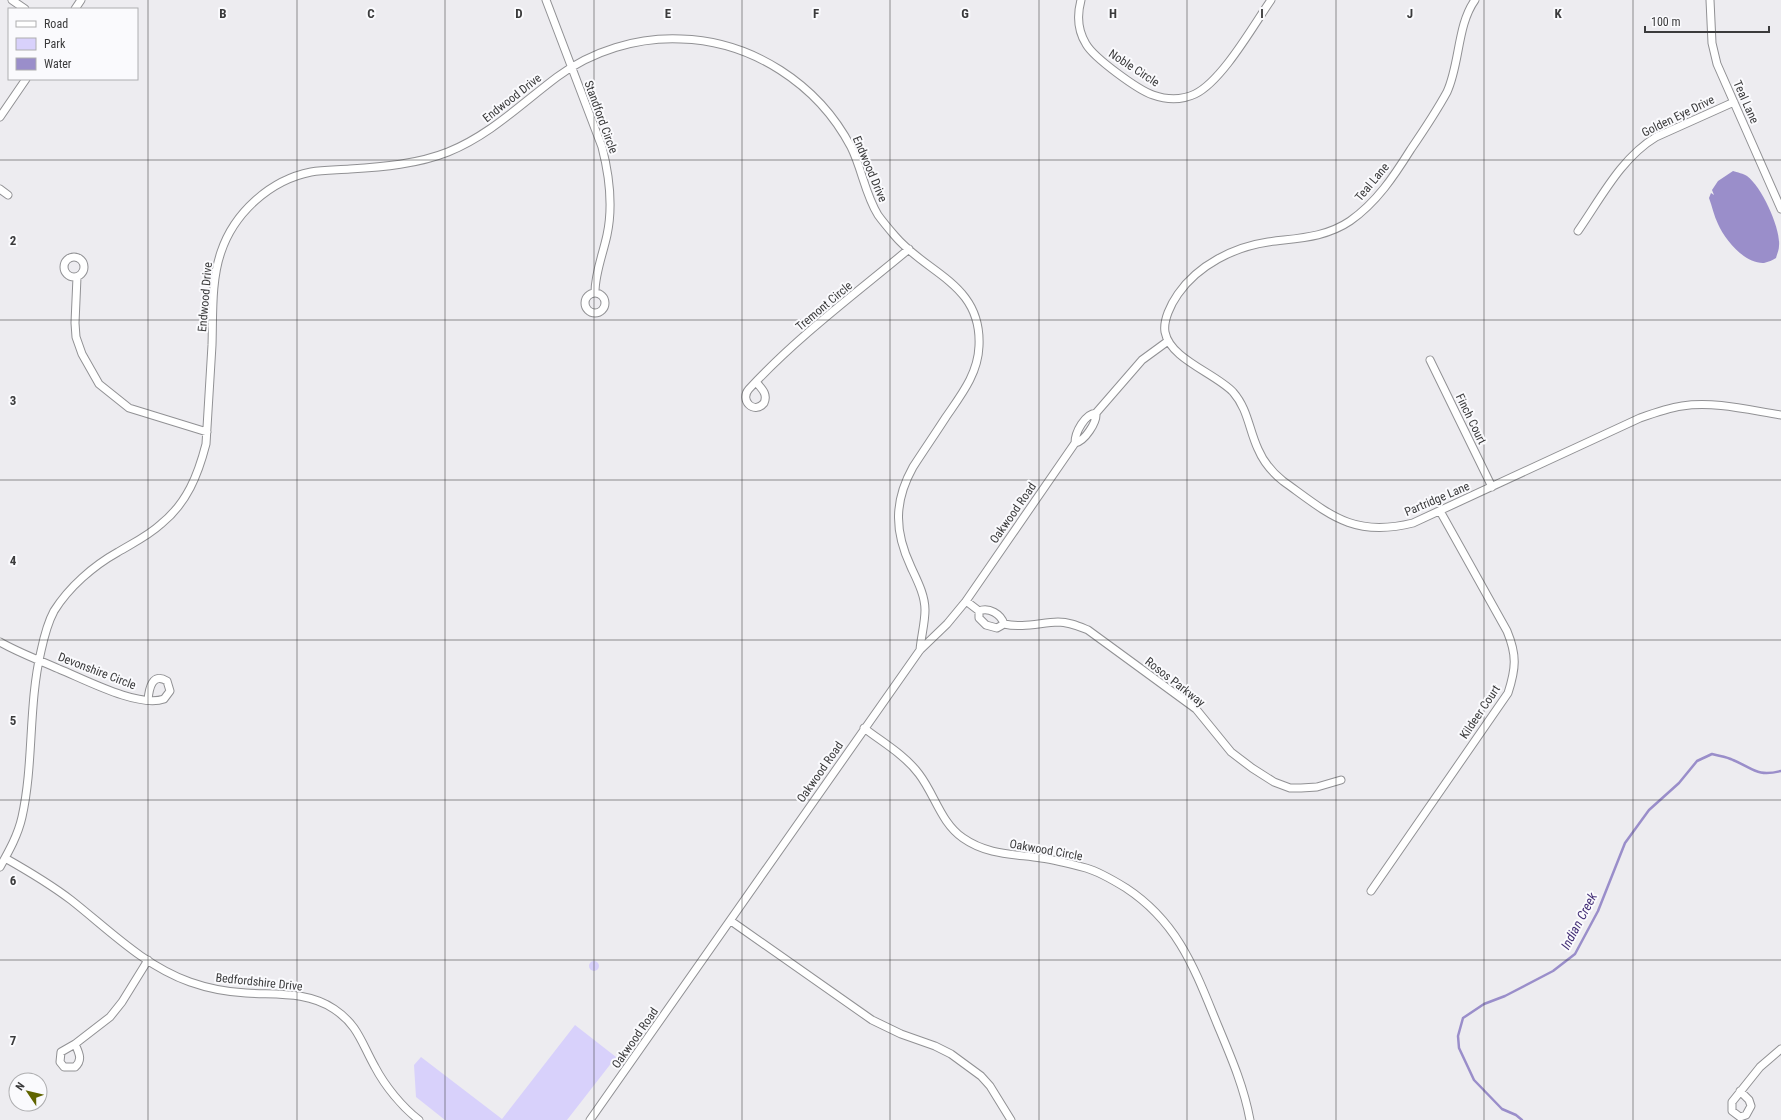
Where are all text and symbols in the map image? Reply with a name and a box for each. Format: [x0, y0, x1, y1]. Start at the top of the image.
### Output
text: B [219, 6, 227, 21]
text: C [367, 6, 375, 21]
text: D [515, 6, 523, 21]
text: E [665, 6, 672, 21]
text: F [813, 6, 819, 21]
text: G [961, 6, 969, 21]
text: H [1109, 6, 1117, 21]
text: I [1260, 6, 1264, 21]
text: J [1407, 6, 1413, 21]
text: K [1554, 6, 1562, 21]
legend [8, 8, 138, 80]
scale bar [1645, 8, 1769, 34]
text: 100 m [1651, 15, 1681, 29]
text: Road [44, 17, 68, 31]
text: Park [44, 37, 66, 51]
street label: Noble Circle [1106, 46, 1162, 90]
text: Water [44, 57, 72, 71]
street label: Endwood Drive [480, 71, 544, 125]
street label: Teal Lane [1730, 78, 1762, 126]
street label: Standford Circle [581, 79, 621, 156]
street label: Golden Eye Drive [1639, 92, 1717, 140]
street label: Endwood Drive [850, 134, 890, 204]
street label: Teal Lane [1352, 160, 1392, 204]
text: 2 [10, 233, 17, 248]
street label: Endwood Drive [195, 261, 215, 333]
street label: Tremont Circle [793, 278, 855, 334]
street label: Finch Court [1453, 391, 1489, 447]
text: 3 [10, 393, 16, 408]
street label: Partridge Lane [1402, 479, 1472, 519]
street label: Oakwood Road [987, 480, 1039, 546]
text: 4 [10, 553, 17, 568]
street label: Devonshire Circle [56, 650, 138, 692]
street label: Rosos Parkway [1142, 654, 1208, 710]
street label: Kildeer Court [1457, 682, 1503, 742]
text: 5 [10, 713, 17, 728]
street label: Oakwood Road [794, 739, 846, 805]
street label: Oakwood Circle [1008, 837, 1084, 863]
text: 6 [10, 873, 17, 888]
water label: Indian Creek [1558, 890, 1600, 952]
street label: Bedfordshire Drive [215, 970, 304, 994]
street label: Oakwood Road [609, 1005, 661, 1071]
text: 7 [10, 1033, 17, 1048]
north arrow [8, 1072, 48, 1112]
text: N [13, 1080, 28, 1093]

